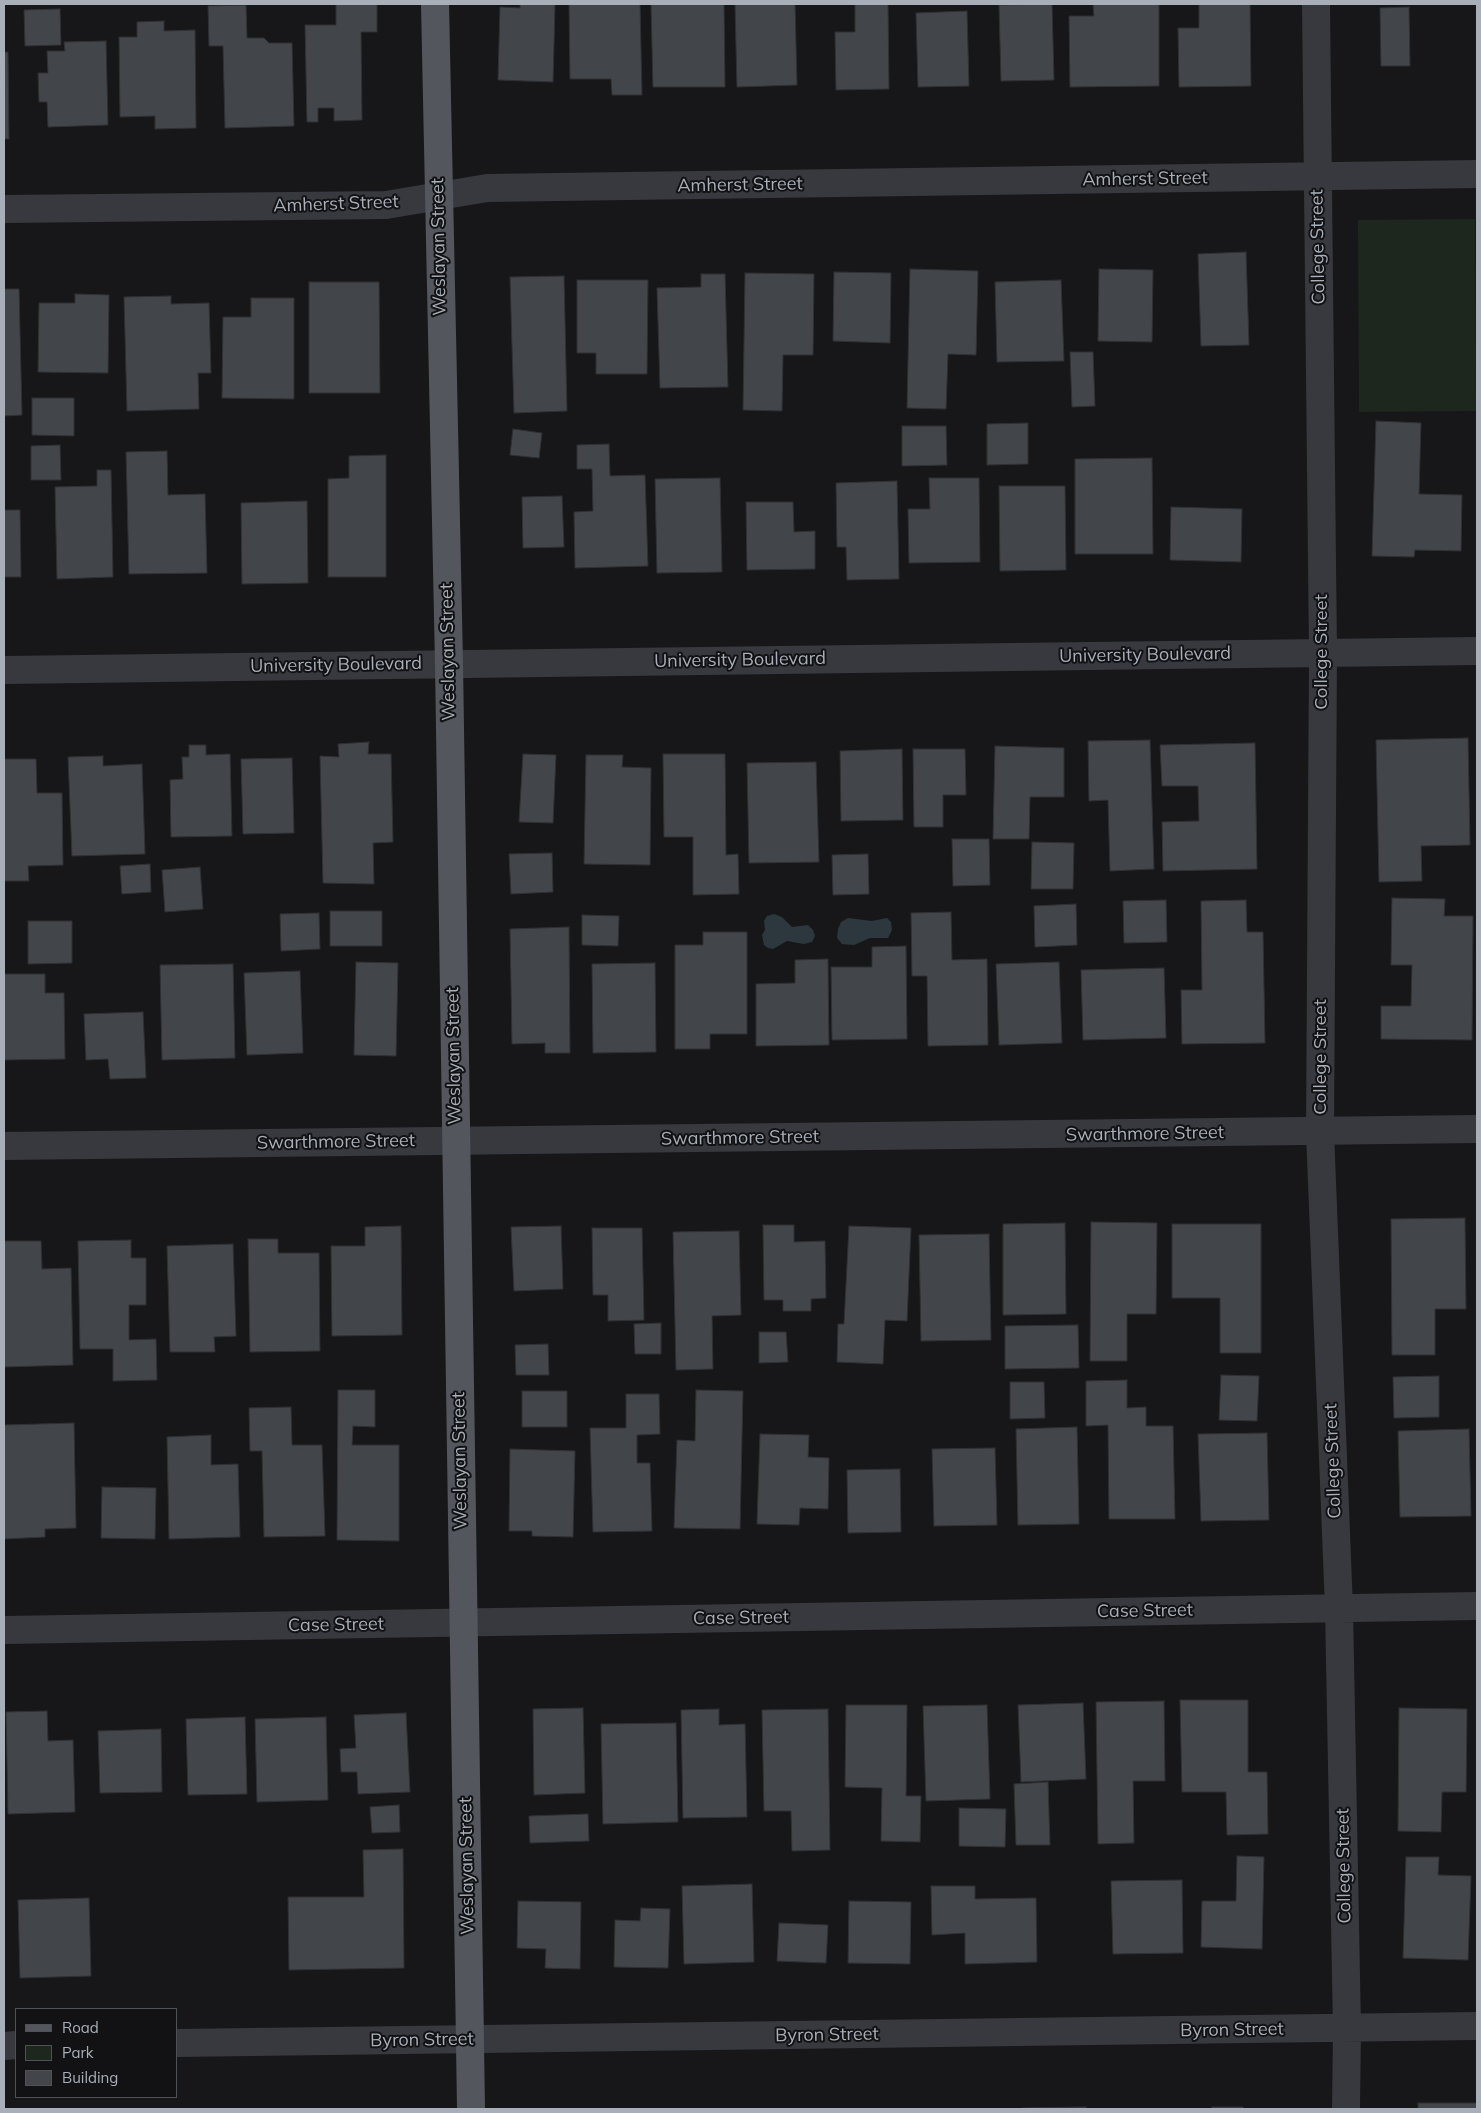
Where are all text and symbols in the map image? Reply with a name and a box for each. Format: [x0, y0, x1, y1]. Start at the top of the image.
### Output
street label: Amherst Street [1082, 167, 1208, 191]
street label: Amherst Street [677, 173, 803, 197]
street label: Weslayan Street [427, 178, 451, 316]
street label: College Street [1306, 189, 1330, 305]
street label: Amherst Street [273, 191, 399, 217]
street label: Weslayan Street [436, 583, 460, 721]
street label: College Street [1311, 594, 1333, 710]
street label: University Boulevard [1059, 643, 1231, 667]
street label: University Boulevard [654, 648, 826, 672]
street label: University Boulevard [250, 653, 422, 677]
street label: Weslayan Street [442, 987, 466, 1125]
street label: College Street [1310, 999, 1332, 1115]
street label: Swarthmore Street [1066, 1122, 1224, 1146]
street label: Swarthmore Street [661, 1126, 819, 1150]
street label: Swarthmore Street [257, 1130, 415, 1154]
street label: Weslayan Street [448, 1392, 472, 1530]
street label: College Street [1320, 1403, 1346, 1519]
street label: Case Street [1097, 1599, 1193, 1623]
street label: Case Street [693, 1606, 789, 1630]
street label: Case Street [288, 1613, 384, 1637]
street label: Weslayan Street [455, 1797, 479, 1935]
street label: College Street [1332, 1808, 1356, 1924]
legend [15, 2008, 178, 2098]
text: Road [62, 2018, 99, 2037]
street label: Byron Street [1180, 2018, 1284, 2042]
street label: Byron Street [775, 2023, 879, 2047]
street label: Byron Street [370, 2028, 474, 2052]
text: Park [62, 2043, 94, 2062]
text: Building [62, 2068, 118, 2087]

